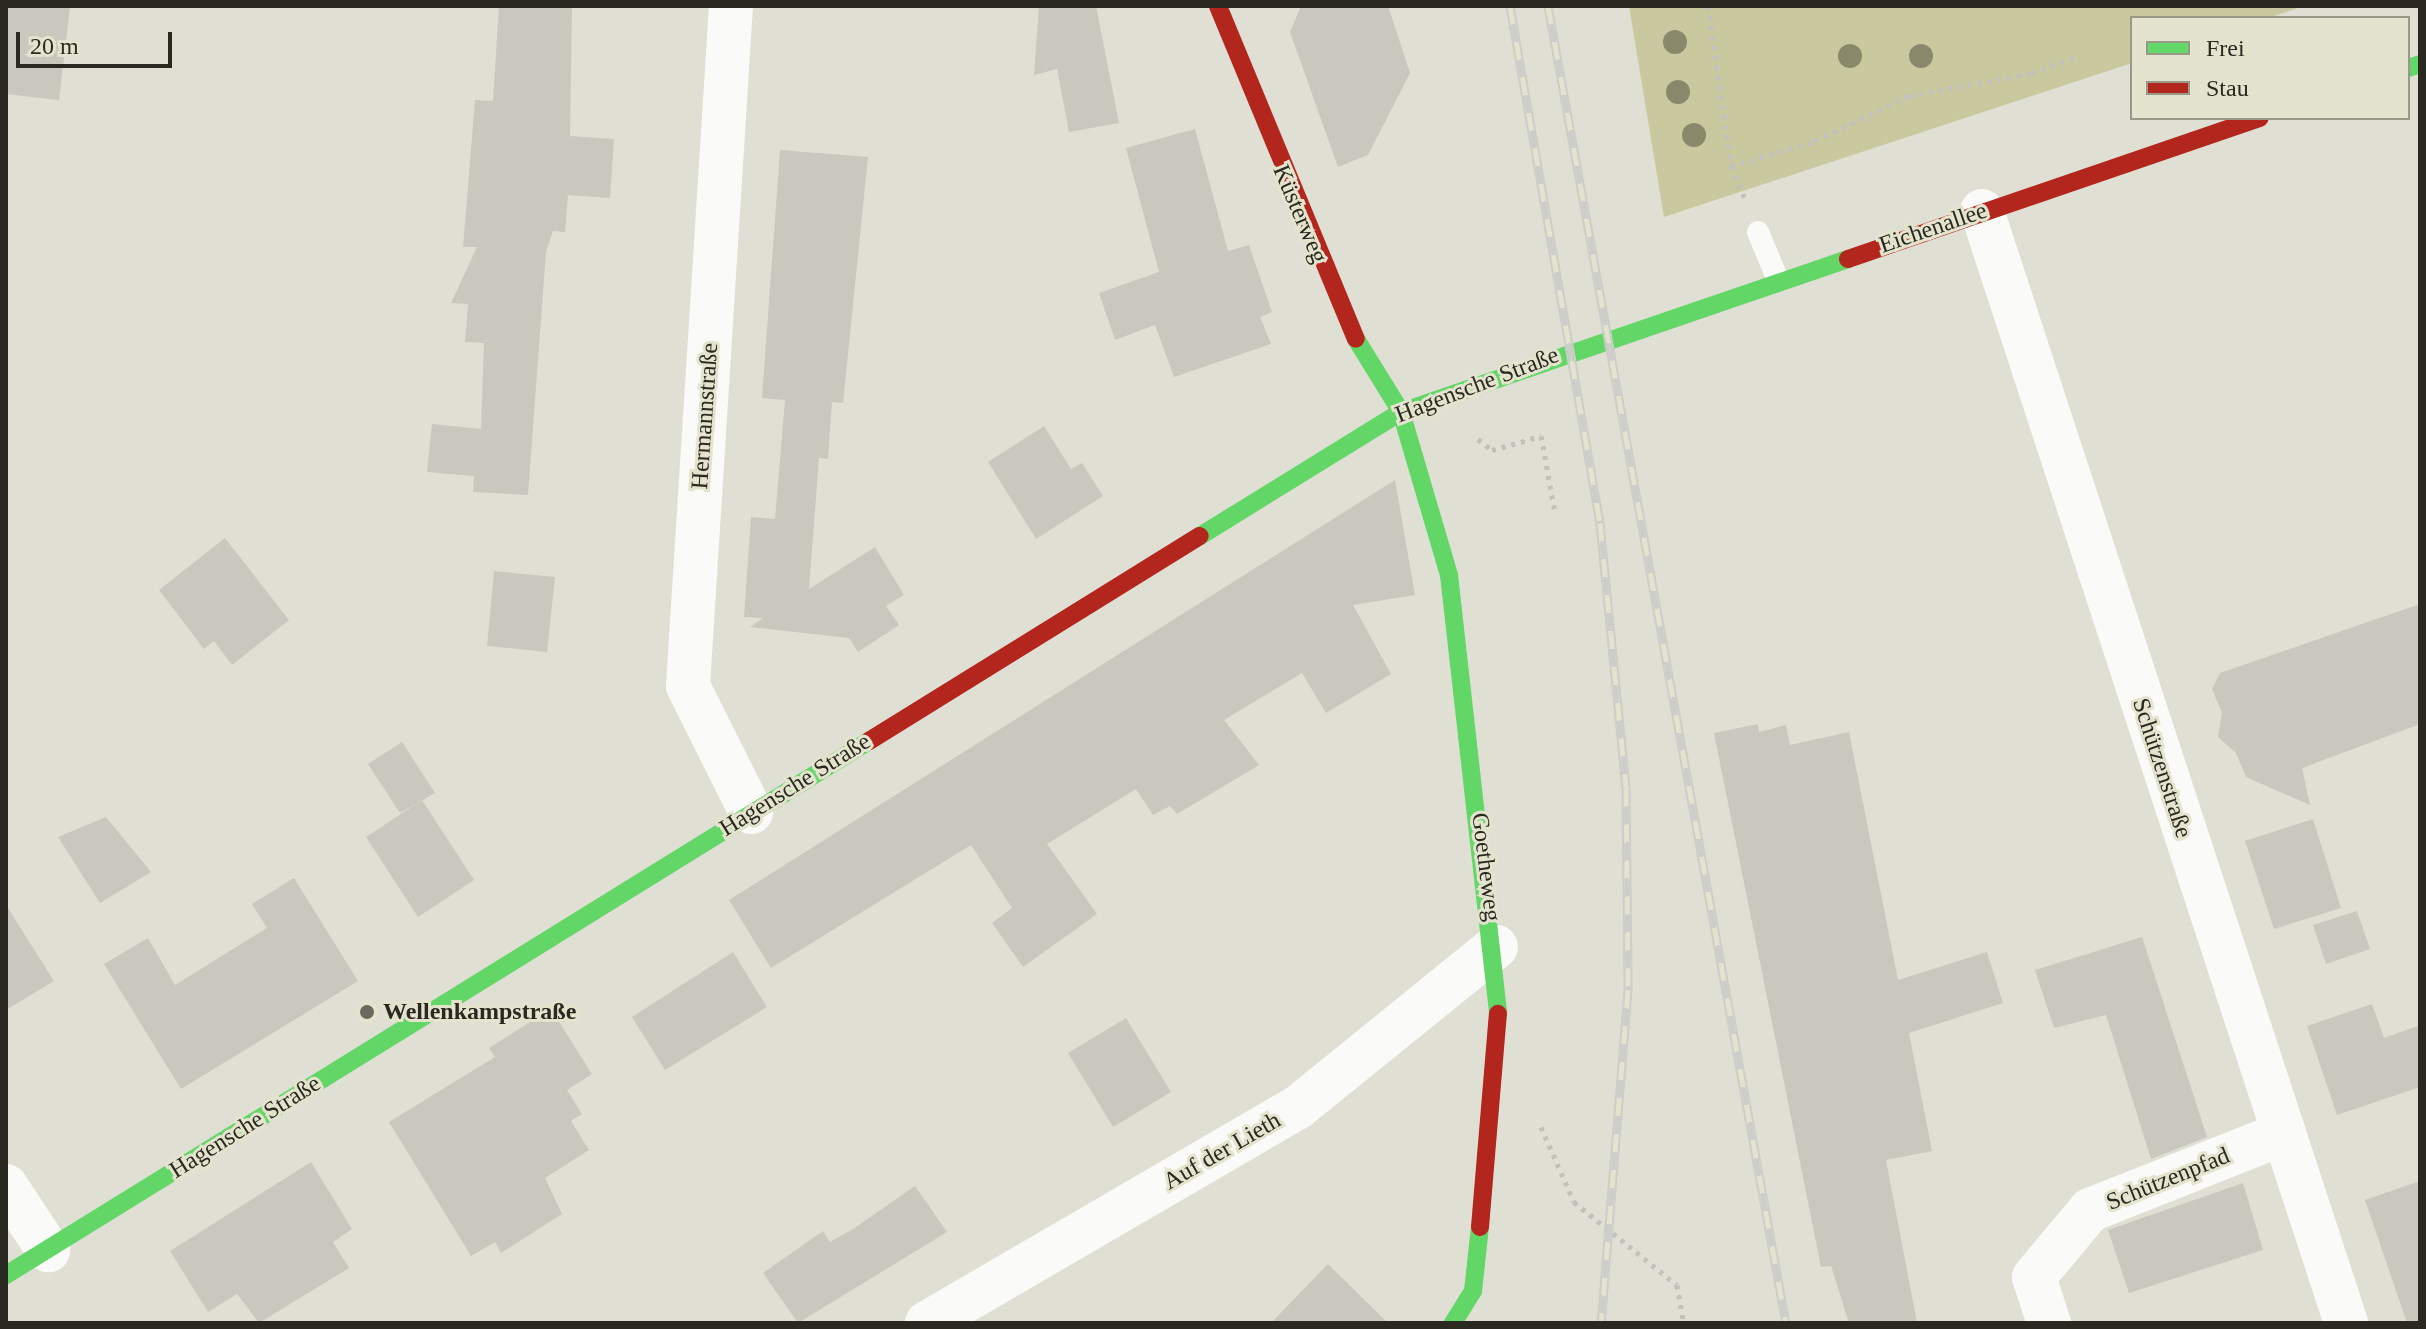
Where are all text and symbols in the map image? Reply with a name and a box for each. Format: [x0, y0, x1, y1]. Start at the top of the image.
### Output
scale bar [20, 16, 176, 66]
legend [2130, 16, 2410, 120]
text: 20 m [30, 33, 79, 59]
text: Frei [2206, 35, 2245, 61]
text: Stau [2206, 75, 2249, 101]
street label: Küsterweg [1266, 161, 1334, 267]
street label: Eichenallee [1875, 196, 1991, 260]
street label: Hagensche Straße [1391, 341, 1563, 429]
street label: Hermannstraße [686, 342, 724, 490]
street label: Schützenstraße [2126, 694, 2198, 842]
street label: Hagensche Straße [714, 727, 876, 843]
street label: Goetheweg [1465, 811, 1507, 923]
place label: Wellenkampstraße [383, 998, 576, 1026]
marker: Wellenkampstraße [358, 1003, 376, 1021]
street label: Hagensche Straße [164, 1069, 326, 1185]
street label: Auf der Lieth [1158, 1106, 1286, 1196]
street label: Schützenpfad [2102, 1141, 2234, 1217]

